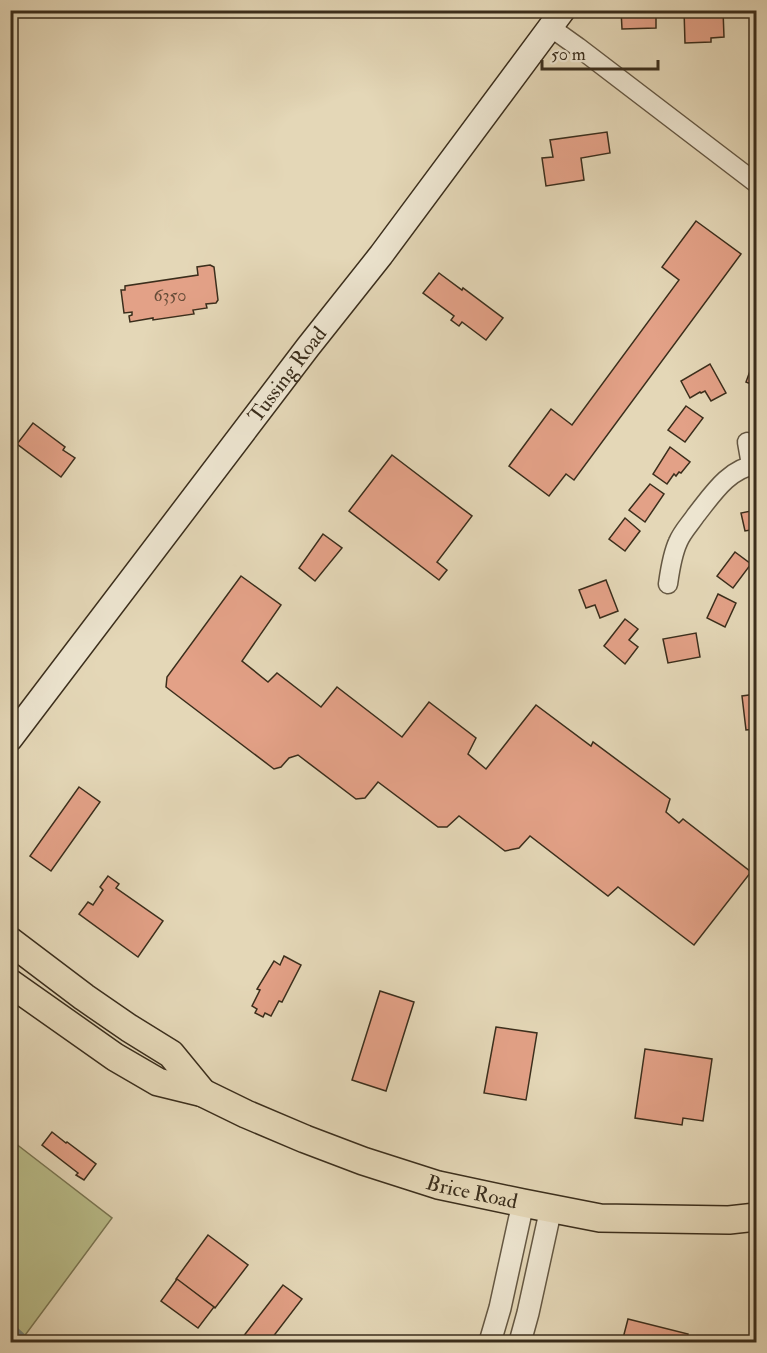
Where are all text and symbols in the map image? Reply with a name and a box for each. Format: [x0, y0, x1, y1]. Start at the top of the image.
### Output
scale bar [542, 33, 658, 71]
text: 50 m [551, 43, 586, 66]
house number: 6350 [154, 284, 186, 307]
street label: Tussing Road [242, 320, 333, 428]
street label: Brice Road [423, 1169, 521, 1215]

